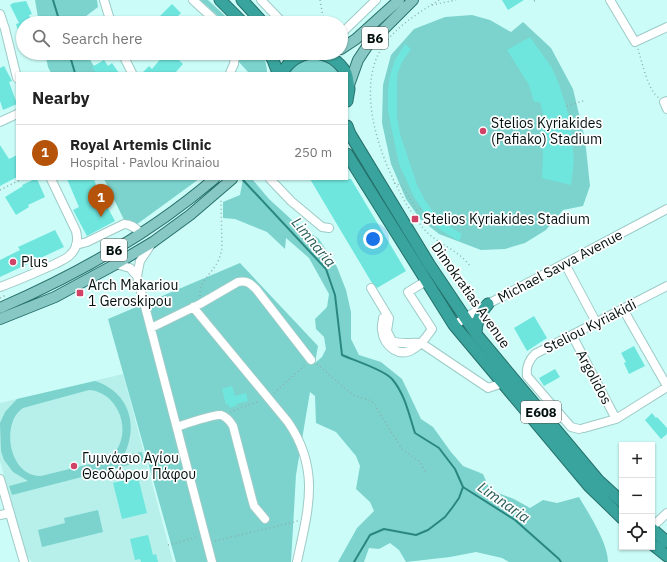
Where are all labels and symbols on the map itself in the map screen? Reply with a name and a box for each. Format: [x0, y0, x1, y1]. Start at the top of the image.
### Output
road number: B6 [362, 27, 388, 49]
place label: Stelios Kyriakides (Pafiako) Stadium [491, 114, 602, 148]
marker: Stelios Kyriakides (Pafiako) Stadium [478, 126, 488, 136]
pin: 1 [88, 184, 114, 217]
place label: Stelios Kyriakides Stadium [423, 210, 590, 228]
water label: Limnaria [288, 213, 341, 271]
marker: Stelios Kyriakides Stadium [410, 214, 420, 224]
street label: Michael Savva Avenue [494, 225, 626, 307]
your location [363, 229, 383, 249]
street label: Dimokratias Avenue [428, 238, 515, 352]
road number: B6 [101, 239, 127, 261]
place label: Plus [21, 253, 48, 271]
marker: Plus [8, 257, 18, 267]
place label: Arch Makariou 1 Geroskipou [88, 276, 178, 310]
marker: Arch Makariou 1 Geroskipou [75, 288, 85, 298]
street label: Steliou Kyriakidi [541, 295, 639, 357]
street label: Argolidos [572, 347, 616, 407]
road number: E608 [521, 401, 561, 423]
place label: Γυμνάσιο Αγίου Θεοδώρου Πάφου [82, 449, 196, 483]
marker: Γυμνάσιο Αγίου Θεοδώρου Πάφου [69, 461, 79, 471]
water label: Limnaria [474, 477, 534, 527]

